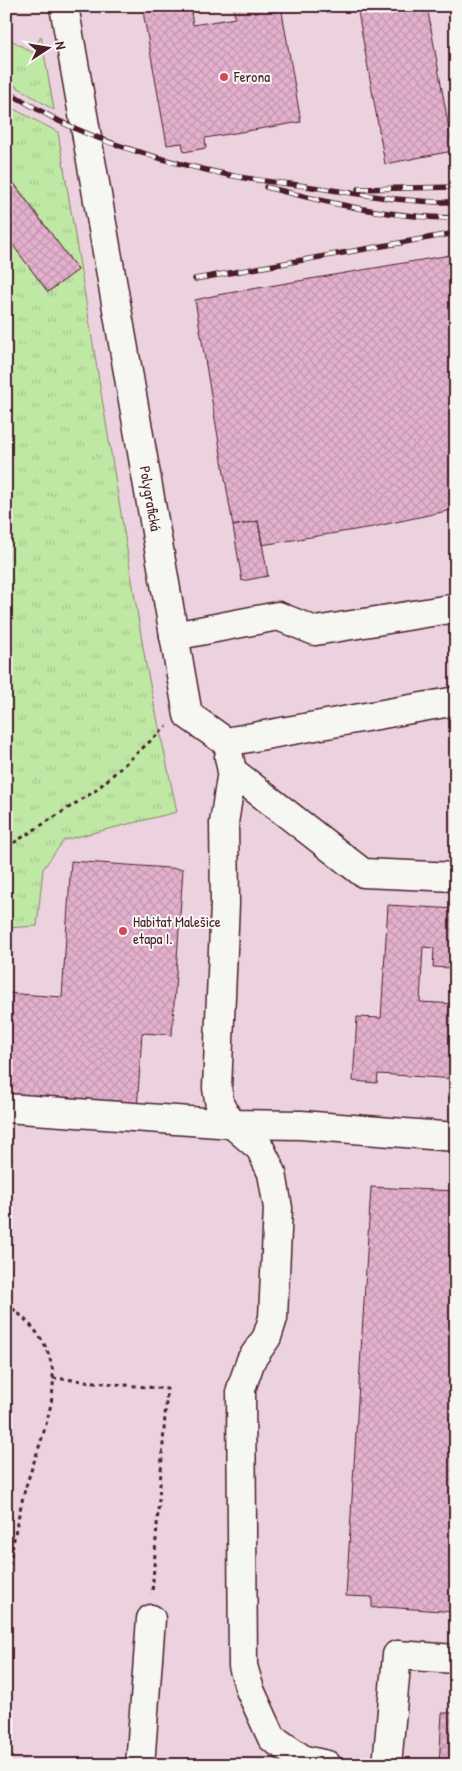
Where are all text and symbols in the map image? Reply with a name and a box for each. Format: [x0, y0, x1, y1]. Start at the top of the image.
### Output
north arrow [22, 22, 72, 72]
text: N [51, 40, 71, 51]
place label: Ferona [233, 66, 270, 87]
marker: Ferona [218, 71, 230, 83]
street label: Polygrafická [135, 464, 167, 533]
place label: Habitat Malešice etapa I. [133, 911, 221, 949]
marker: Habitat Malešice etapa I. [117, 925, 129, 937]

